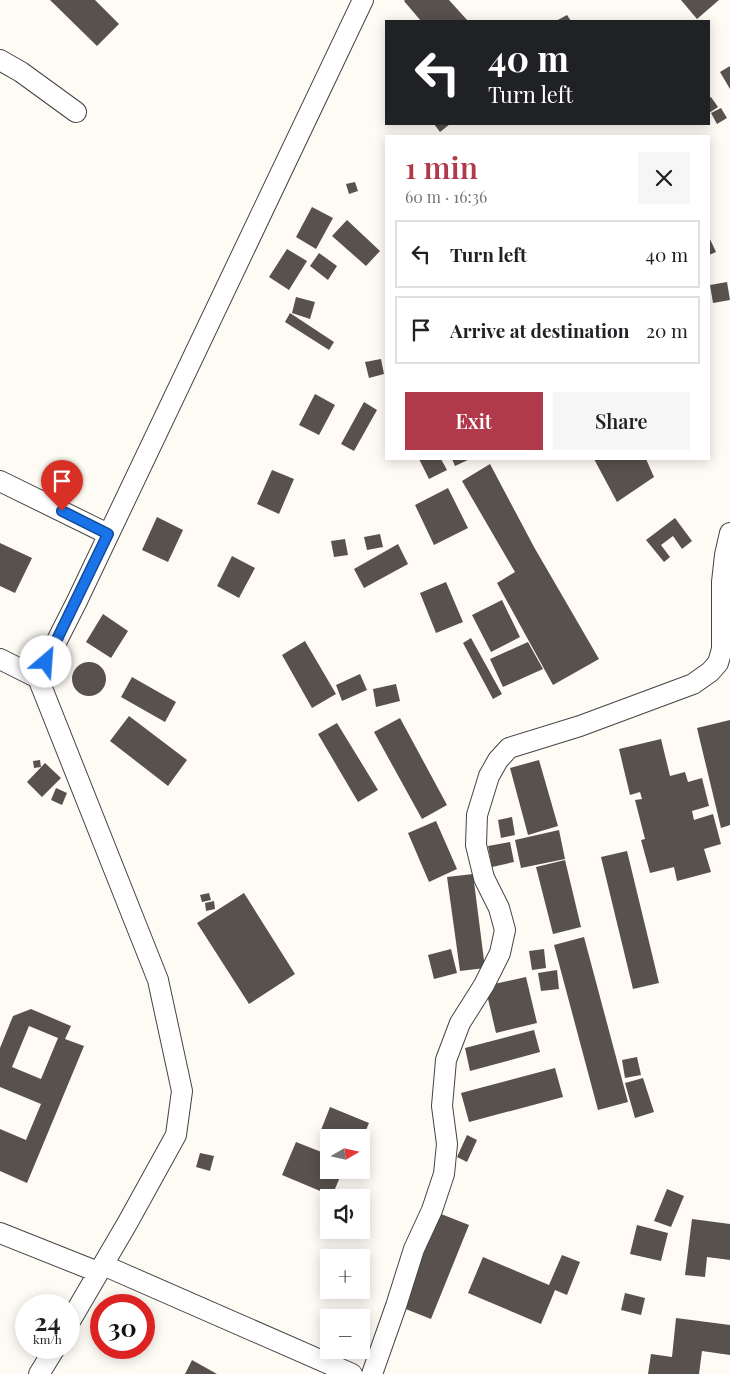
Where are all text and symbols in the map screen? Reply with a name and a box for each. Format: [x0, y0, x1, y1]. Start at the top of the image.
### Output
text: 40 m [488, 34, 569, 81]
icon: left [405, 40, 470, 105]
text: Turn left [488, 79, 573, 109]
text: 1 min [405, 147, 478, 187]
button: close [638, 152, 690, 204]
text: 60 m · 16:36 [405, 186, 487, 207]
icon: left [407, 240, 435, 268]
text: Turn left [450, 241, 527, 267]
text: 40 m [646, 241, 688, 267]
icon: arrive [407, 316, 435, 344]
text: Arrive at destination [450, 317, 630, 343]
text: 20 m [646, 317, 688, 343]
button: Exit [405, 392, 543, 450]
button: Share [553, 392, 690, 450]
pin [41, 460, 83, 511]
icon: arrive [48, 467, 76, 495]
position arrow [19, 635, 71, 687]
north arrow [320, 1129, 370, 1179]
map controls [320, 1129, 370, 1359]
button: sound [320, 1189, 370, 1239]
button: + [320, 1249, 370, 1299]
speed limit sign: 30 [90, 1294, 155, 1359]
text: 24 [34, 1304, 61, 1337]
button: − [320, 1309, 370, 1359]
text: km/h [33, 1331, 62, 1347]

